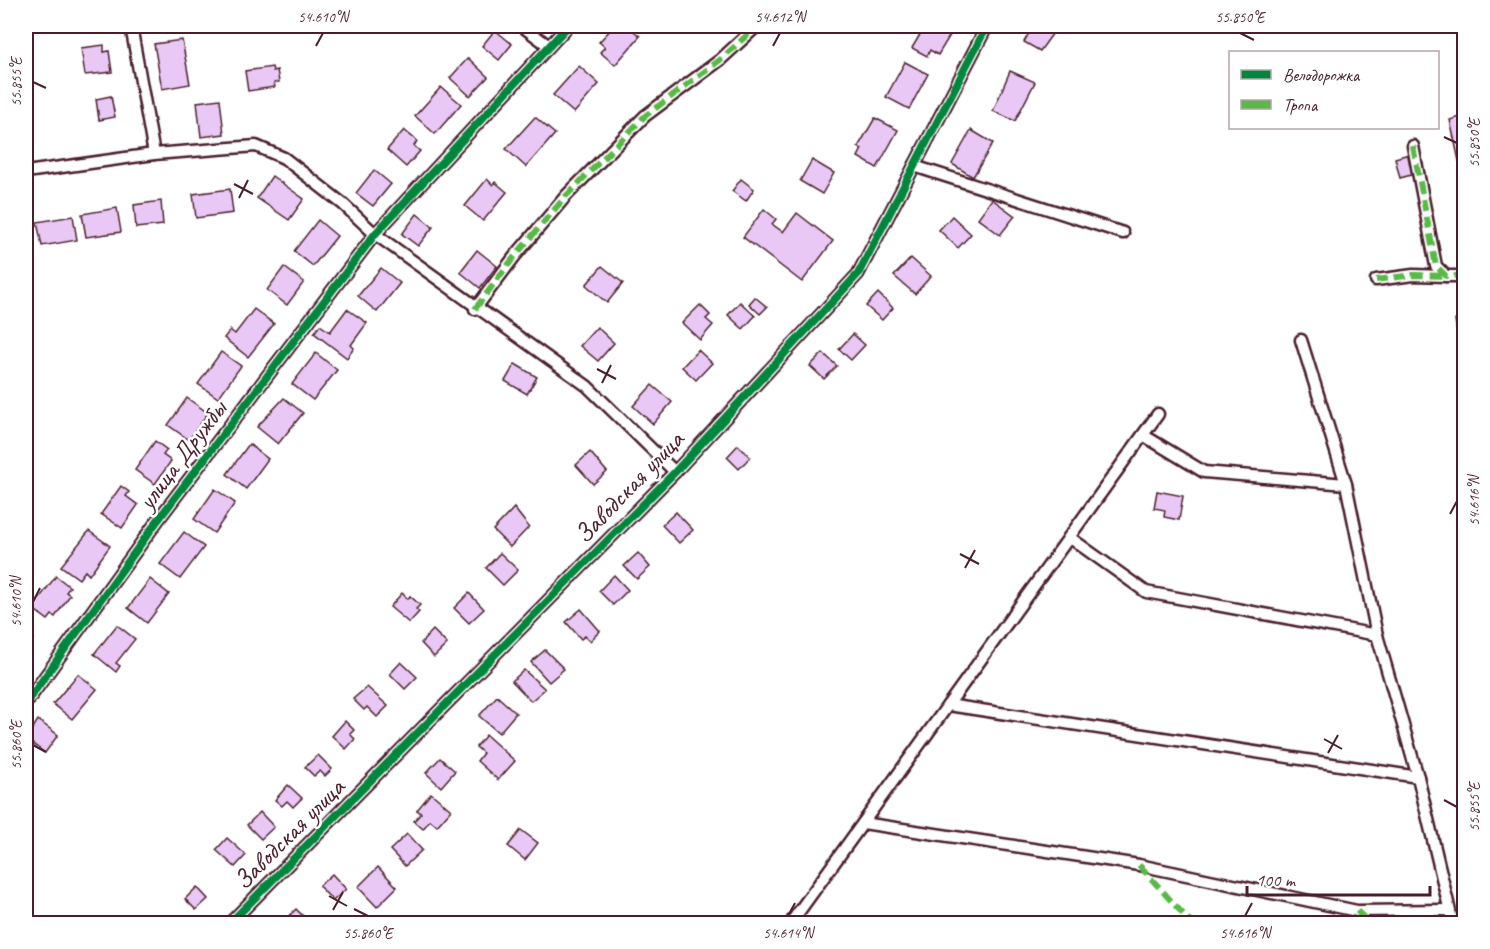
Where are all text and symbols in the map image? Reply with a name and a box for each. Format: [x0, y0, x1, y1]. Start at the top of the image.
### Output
text: 54.610°N [298, 8, 351, 27]
text: 54.612°N [755, 8, 808, 27]
text: 55.850°E [1216, 8, 1267, 27]
legend [1229, 51, 1439, 129]
text: 55.855°E [7, 55, 26, 106]
text: Велодорожка [1283, 64, 1361, 86]
text: Тропа [1283, 94, 1319, 116]
text: 55.850°E [1465, 116, 1484, 167]
street label: улица Дружбы [129, 392, 235, 518]
street label: Заводская улица [567, 423, 692, 550]
text: 54.616°N [1465, 473, 1484, 526]
text: 54.610°N [7, 574, 26, 627]
text: 55.860°E [7, 718, 26, 769]
street label: Заводская улица [226, 770, 353, 897]
text: 55.855°E [1465, 780, 1484, 831]
scale bar [1247, 859, 1430, 897]
text: 100 m [1256, 869, 1297, 891]
text: 55.860°E [344, 924, 395, 943]
text: 54.614°N [763, 924, 816, 943]
text: 54.616°N [1220, 924, 1273, 943]

